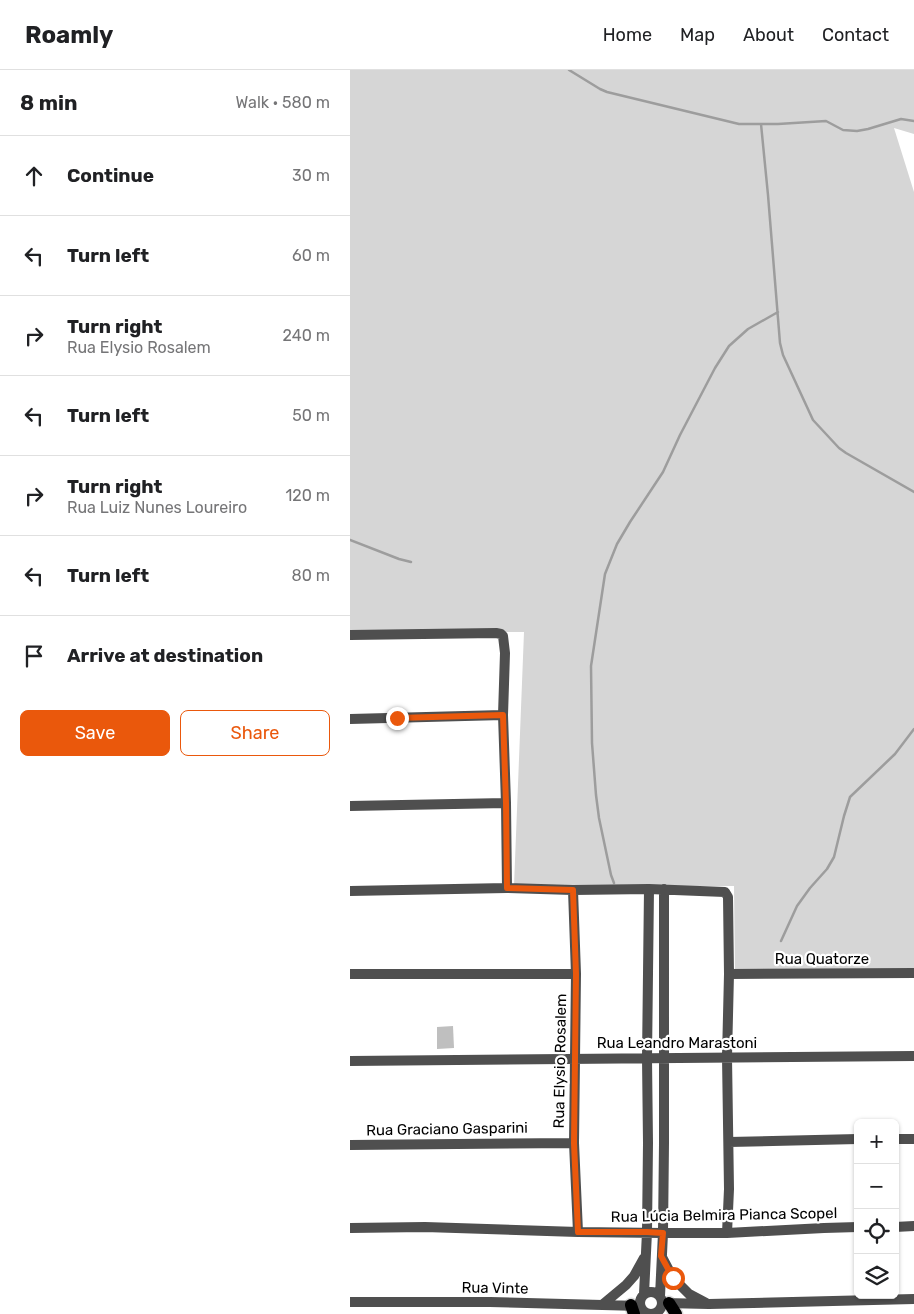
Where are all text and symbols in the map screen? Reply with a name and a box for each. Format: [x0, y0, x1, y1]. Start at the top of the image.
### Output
text: Roamly [25, 21, 113, 49]
text: Home [603, 24, 652, 46]
text: Map [680, 24, 715, 46]
text: About [743, 24, 794, 46]
text: Contact [822, 24, 889, 46]
text: 8 min [20, 90, 77, 115]
text: Walk · 580 m [236, 93, 330, 112]
icon: ahead [20, 162, 48, 190]
text: Continue [67, 164, 154, 187]
text: 30 m [292, 166, 330, 185]
icon: left [20, 242, 48, 270]
text: Turn left [67, 244, 149, 267]
text: 60 m [292, 246, 330, 265]
text: Turn right [67, 315, 162, 338]
icon: right [20, 322, 48, 350]
text: 240 m [283, 326, 330, 345]
text: Rua Elysio Rosalem [67, 338, 211, 357]
icon: left [20, 402, 48, 430]
text: Turn left [67, 404, 149, 427]
text: 50 m [292, 406, 330, 425]
text: Turn right [67, 475, 162, 498]
icon: right [20, 482, 48, 510]
text: 120 m [285, 486, 330, 505]
text: Rua Luiz Nunes Loureiro [67, 498, 247, 517]
icon: left [20, 562, 48, 590]
text: Turn left [67, 564, 149, 587]
text: 80 m [292, 566, 330, 585]
icon: arrive [20, 642, 48, 670]
text: Arrive at destination [67, 644, 263, 667]
route end [386, 707, 409, 730]
button: Save [20, 710, 170, 756]
button: Share [180, 710, 330, 756]
street label: Rua Quatorze [775, 950, 869, 968]
street label: Rua Elysio Rosalem [550, 993, 570, 1129]
street label: Rua Leandro Marastoni [597, 1034, 757, 1052]
street label: Rua Graciano Gasparini [366, 1119, 528, 1139]
map controls [854, 1119, 899, 1299]
button: + [854, 1119, 899, 1164]
button: − [854, 1164, 899, 1209]
street label: Rua Lúcia Belmira Pianca Scopel [611, 1204, 837, 1226]
button: locate [854, 1209, 899, 1254]
button: layers [854, 1254, 899, 1299]
route start [662, 1267, 685, 1290]
street label: Rua Vinte [461, 1278, 529, 1298]

